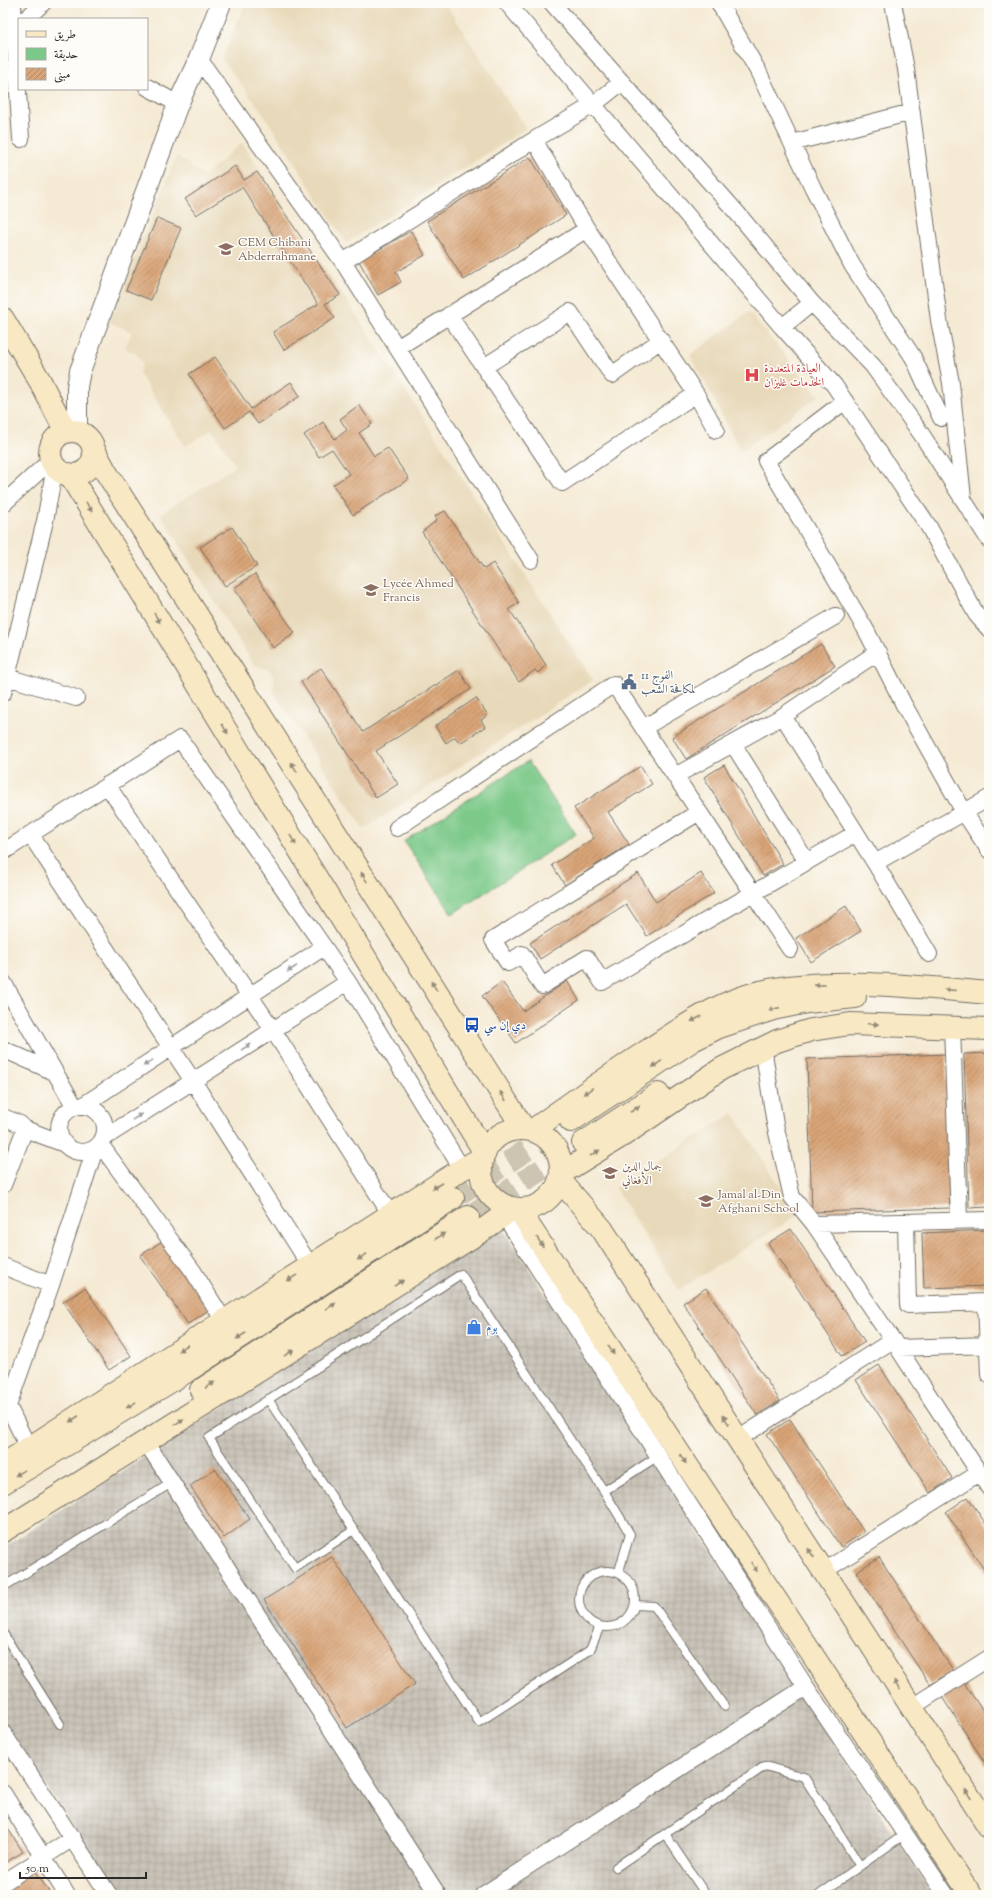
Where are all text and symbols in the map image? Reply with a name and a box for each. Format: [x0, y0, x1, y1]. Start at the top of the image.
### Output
legend [18, 18, 148, 90]
text: طريق [54, 26, 76, 44]
text: حديقة [54, 46, 78, 64]
text: مبنى [54, 66, 70, 84]
place label: CEM Chibani Abderrahmane [238, 234, 316, 266]
school or university icon: CEM Chibani Abderrahmane [217, 240, 235, 258]
place label: العيادة المتعددة الخدمات غليزان [764, 360, 824, 392]
hospital icon: العيادة المتعددة الخدمات غليزان [743, 366, 761, 384]
one-way arrow [86, 501, 93, 513]
place label: Lycée Ahmed Francis [383, 575, 454, 607]
school or university icon: Lycée Ahmed Francis [362, 581, 380, 599]
one-way arrow [153, 612, 160, 624]
place label: الفوج 11 لمكافحة الشعب [641, 667, 695, 699]
public building icon: الفوج 11 لمكافحة الشعب [620, 673, 638, 691]
one-way arrow [221, 723, 228, 735]
one-way arrow [290, 762, 298, 772]
one-way arrow [289, 834, 296, 846]
one-way arrow [360, 871, 367, 883]
one-way arrow [286, 965, 297, 973]
one-way arrow [430, 981, 437, 992]
one-way arrow [813, 982, 826, 988]
one-way arrow [944, 986, 956, 993]
one-way arrow [768, 1006, 780, 1012]
bus stop icon: دي إن سي [463, 1016, 481, 1034]
one-way arrow [691, 1016, 702, 1022]
place label: دي إن سي [484, 1017, 526, 1036]
one-way arrow [867, 1021, 879, 1028]
one-way arrow [241, 1043, 252, 1051]
one-way arrow [143, 1059, 153, 1067]
one-way arrow [651, 1060, 663, 1067]
one-way arrow [583, 1087, 593, 1095]
one-way arrow [500, 1090, 507, 1102]
one-way arrow [629, 1105, 640, 1113]
one-way arrow [132, 1113, 142, 1121]
one-way arrow [589, 1149, 601, 1156]
place label: جمال الدين الأفغاني [622, 1158, 662, 1190]
school or university icon: جمال الدين الأفغاني [601, 1164, 619, 1182]
one-way arrow [431, 1182, 443, 1189]
place label: Jamal al-Din Afghani School [717, 1186, 800, 1218]
school or university icon: Jamal al-Din Afghani School [697, 1192, 715, 1210]
one-way arrow [434, 1232, 445, 1239]
one-way arrow [536, 1236, 543, 1248]
one-way arrow [356, 1253, 367, 1261]
one-way arrow [286, 1275, 298, 1282]
one-way arrow [393, 1280, 405, 1287]
one-way arrow [325, 1302, 336, 1310]
shop icon: بوم [465, 1318, 483, 1336]
place label: بوم [486, 1319, 498, 1338]
one-way arrow [236, 1332, 246, 1340]
one-way arrow [177, 1344, 188, 1352]
one-way arrow [607, 1345, 615, 1355]
one-way arrow [284, 1349, 294, 1357]
one-way arrow [204, 1381, 216, 1388]
one-way arrow [125, 1402, 137, 1409]
one-way arrow [722, 1415, 730, 1425]
one-way arrow [68, 1416, 80, 1423]
one-way arrow [173, 1418, 185, 1425]
one-way arrow [679, 1454, 687, 1464]
one-way arrow [14, 1469, 26, 1476]
one-way arrow [808, 1547, 815, 1558]
one-way arrow [751, 1561, 758, 1573]
one-way arrow [893, 1680, 901, 1690]
one-way arrow [964, 1789, 972, 1800]
scale bar [20, 1854, 146, 1880]
text: 50 m [25, 1860, 49, 1878]

